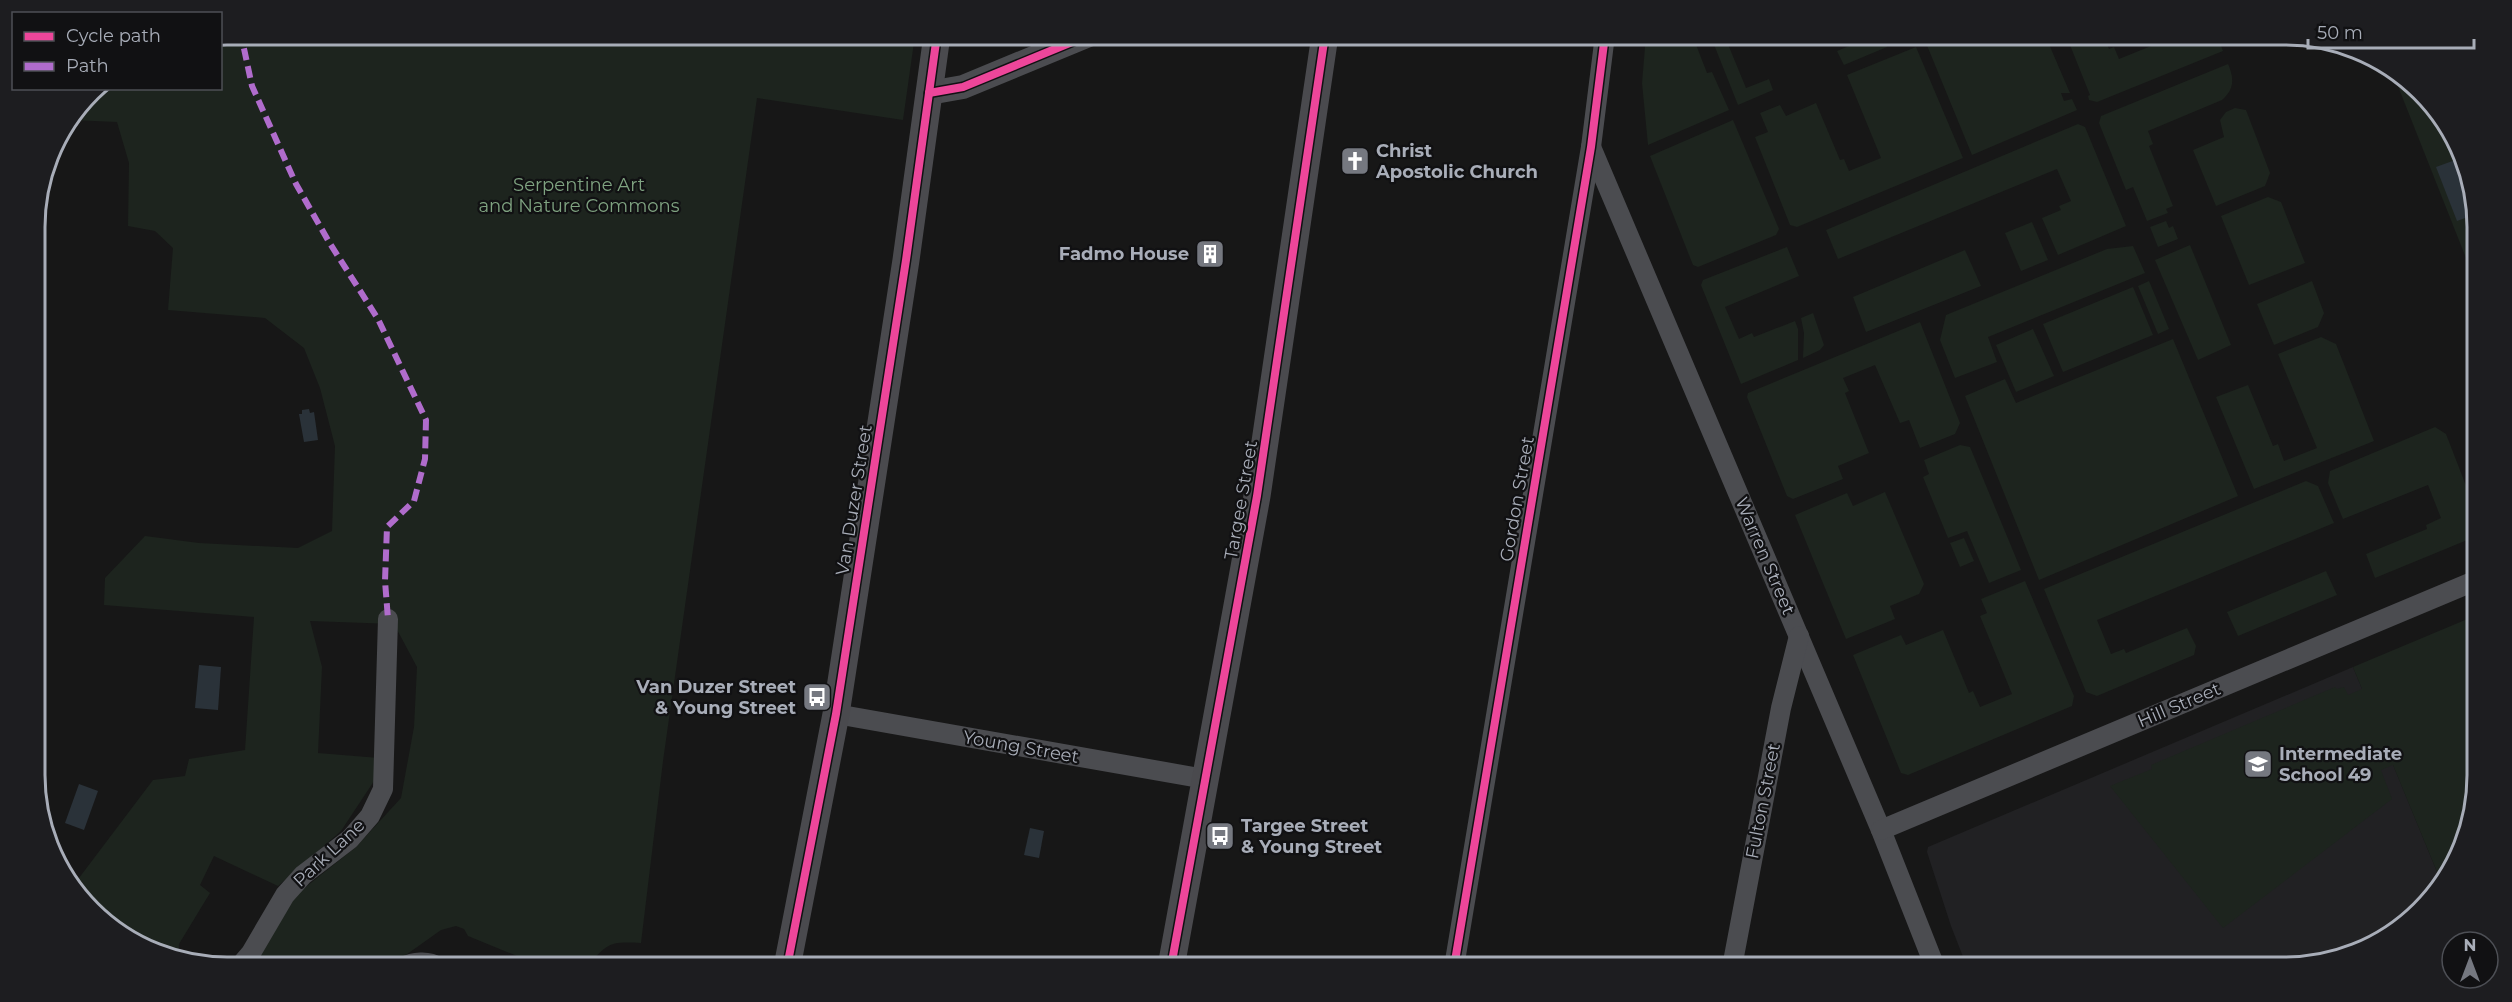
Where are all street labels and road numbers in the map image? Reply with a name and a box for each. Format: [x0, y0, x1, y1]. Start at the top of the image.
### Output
street label: Van Duzer Street [831, 423, 877, 577]
street label: Gordon Street [1495, 435, 1539, 563]
street label: Targee Street [1220, 439, 1262, 561]
street label: Warren Street [1730, 494, 1800, 618]
street label: Hill Street [2134, 678, 2224, 732]
street label: Young Street [961, 726, 1081, 768]
street label: Fulton Street [1741, 741, 1785, 861]
street label: Park Lane [289, 814, 370, 892]

